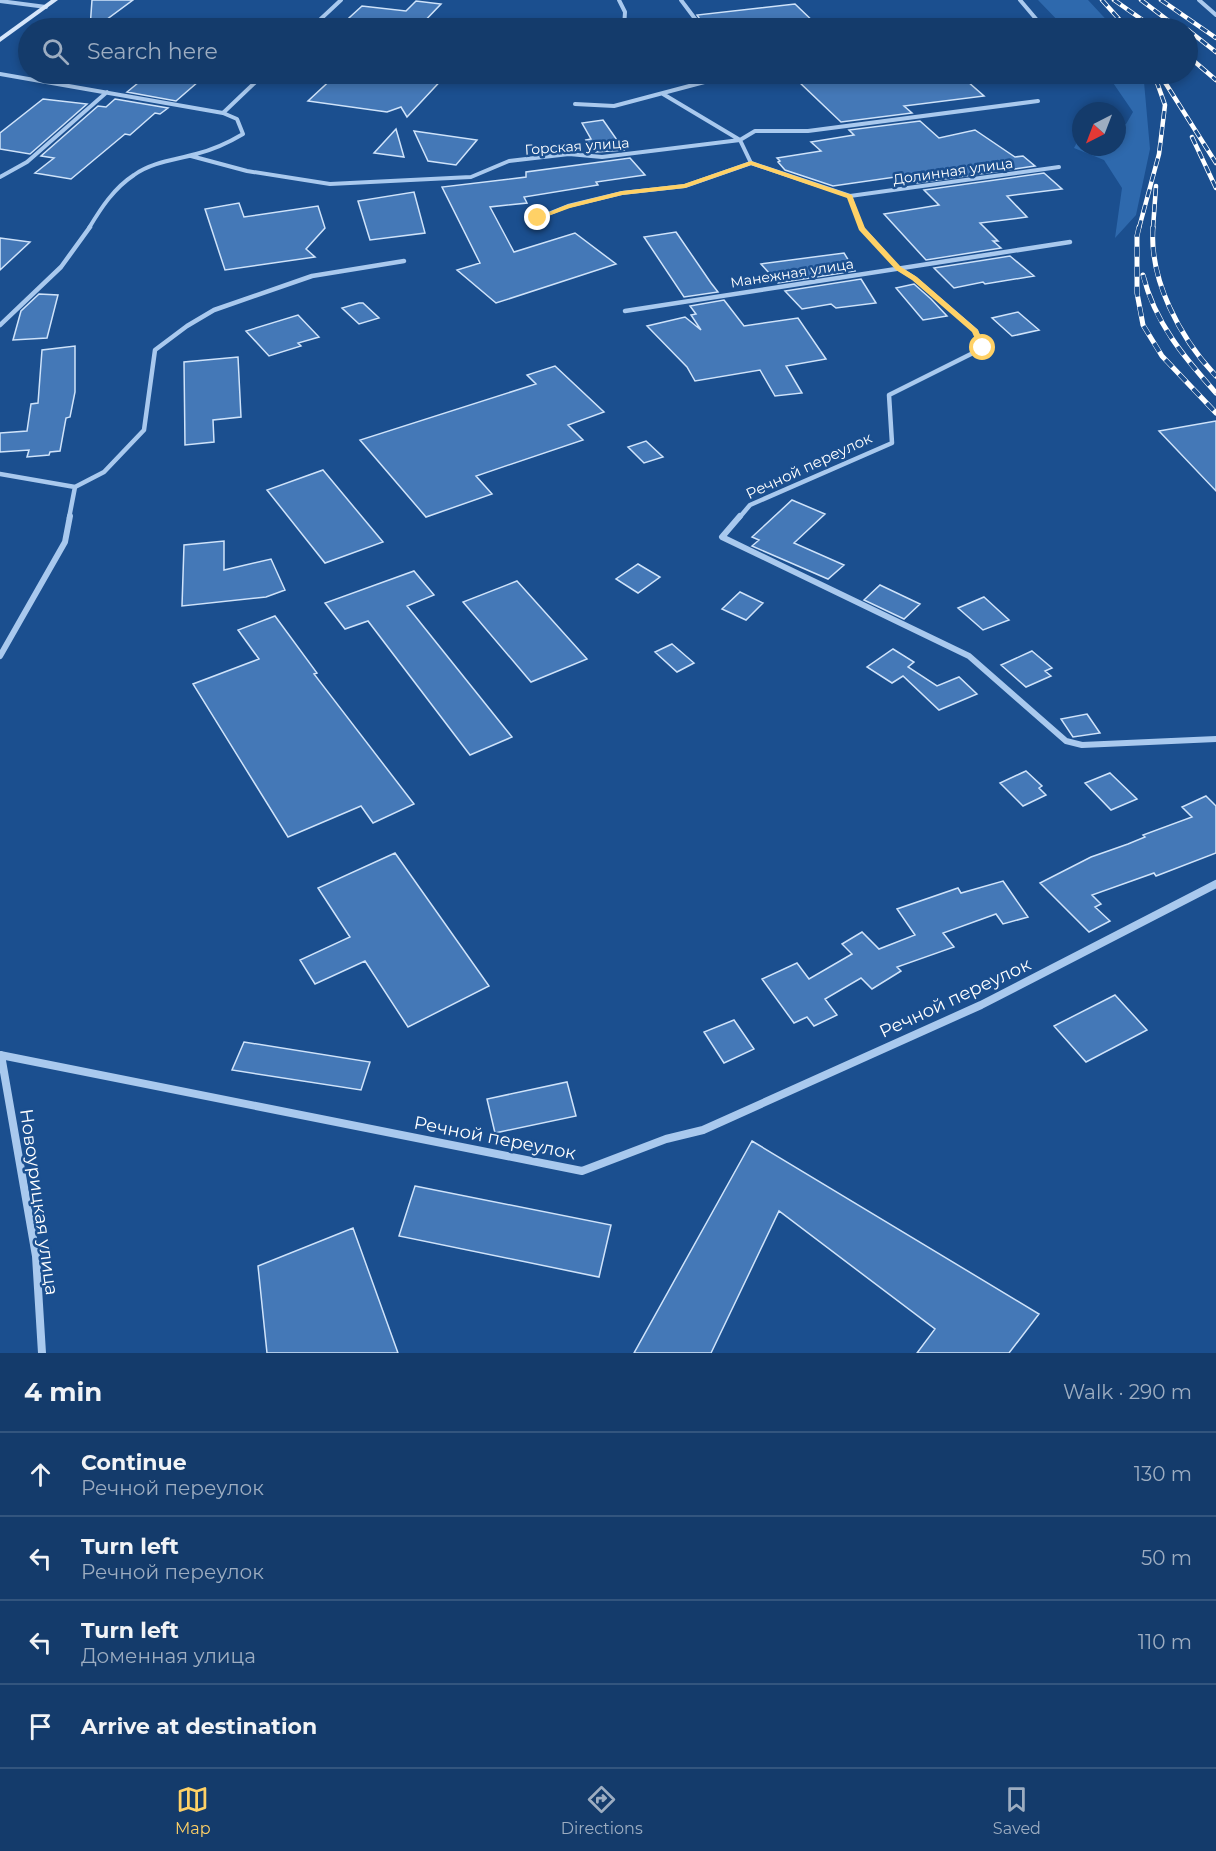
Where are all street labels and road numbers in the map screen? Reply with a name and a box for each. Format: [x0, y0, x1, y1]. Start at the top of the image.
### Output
street label: Горская улица [524, 133, 630, 159]
street label: Долинная улица [892, 154, 1014, 188]
street label: Манежная улица [729, 254, 855, 292]
street label: Речной переулок [743, 428, 875, 503]
street label: Речной переулок [876, 953, 1035, 1043]
street label: Новоурицкая улица [15, 1107, 63, 1297]
street label: Речной переулок [412, 1111, 578, 1165]

